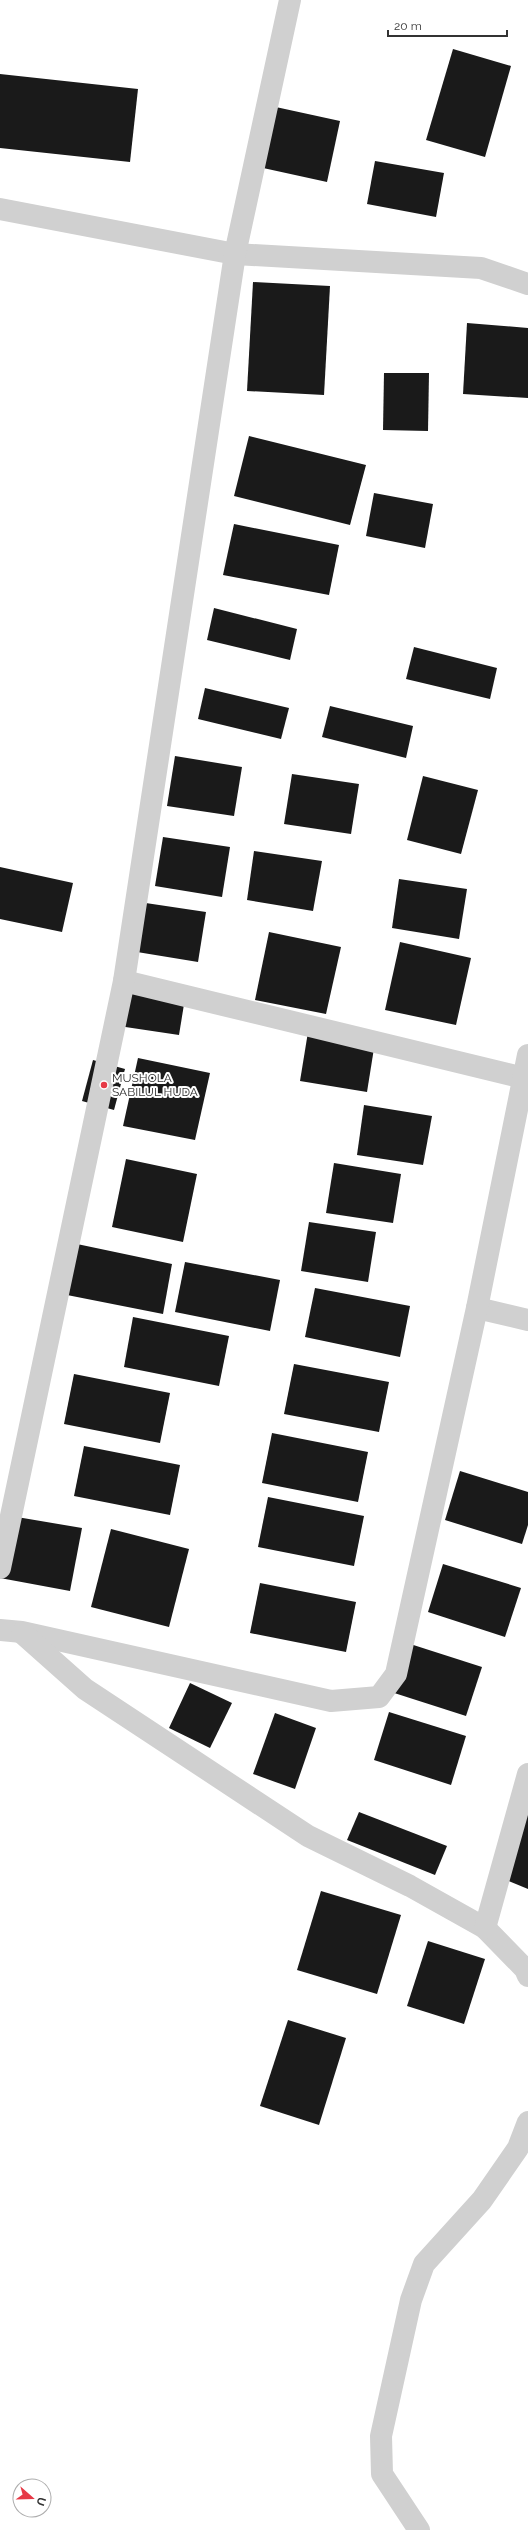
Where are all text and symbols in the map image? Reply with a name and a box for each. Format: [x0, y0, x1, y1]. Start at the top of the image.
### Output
scale bar [388, 12, 507, 38]
text: 20 m [394, 19, 422, 33]
place label: MUSHOLA SABILUL HUDA [112, 1071, 198, 1099]
marker: MUSHOLA SABILUL HUDA [99, 1080, 109, 1090]
north arrow [12, 2478, 52, 2518]
text: U [33, 2495, 48, 2507]

